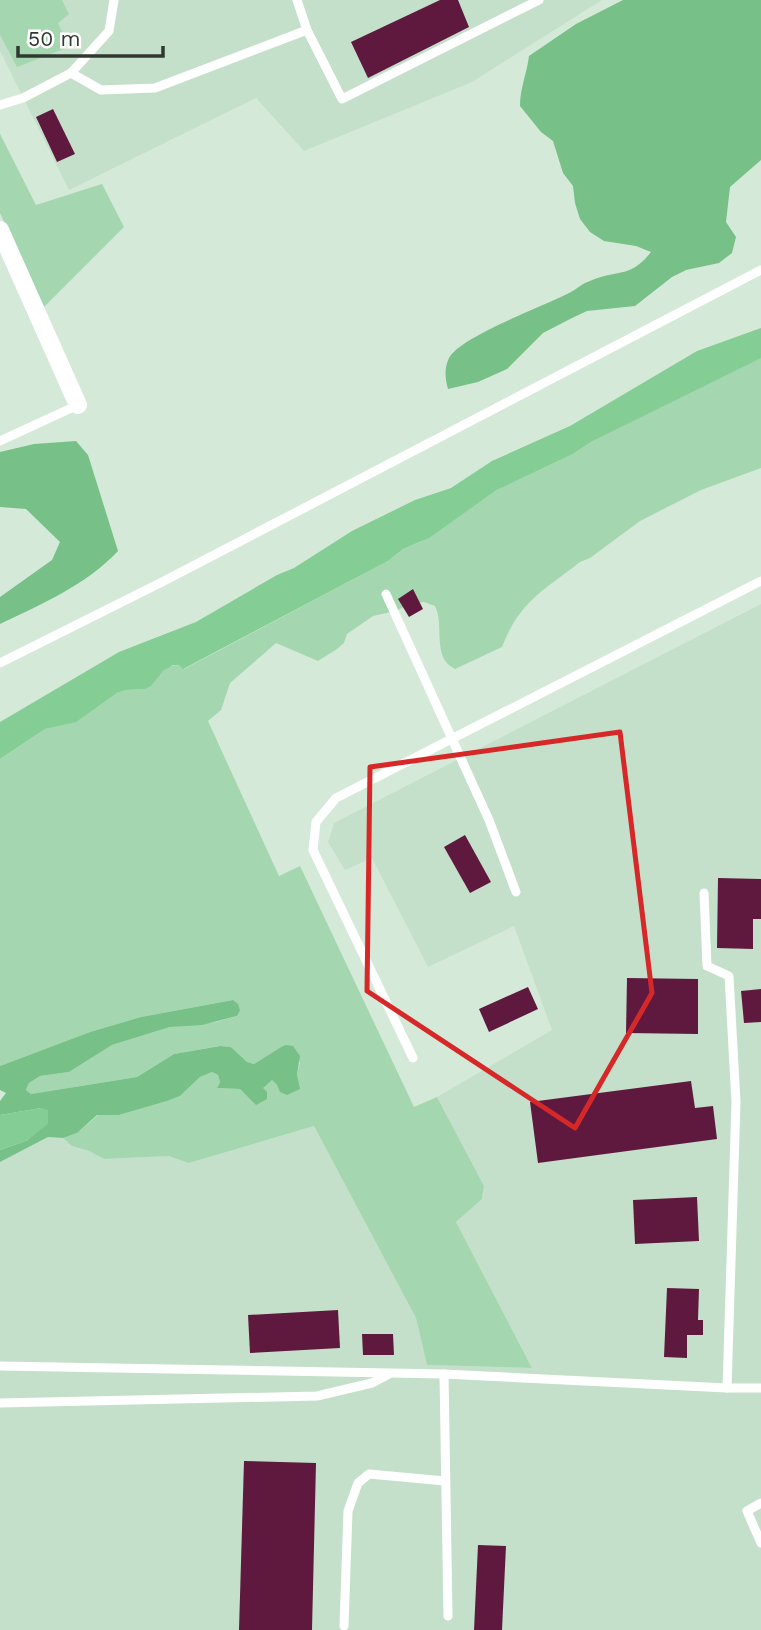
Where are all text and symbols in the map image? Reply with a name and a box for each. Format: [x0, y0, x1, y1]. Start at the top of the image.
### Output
scale bar [18, 14, 163, 58]
text: 50 m [28, 26, 80, 51]

